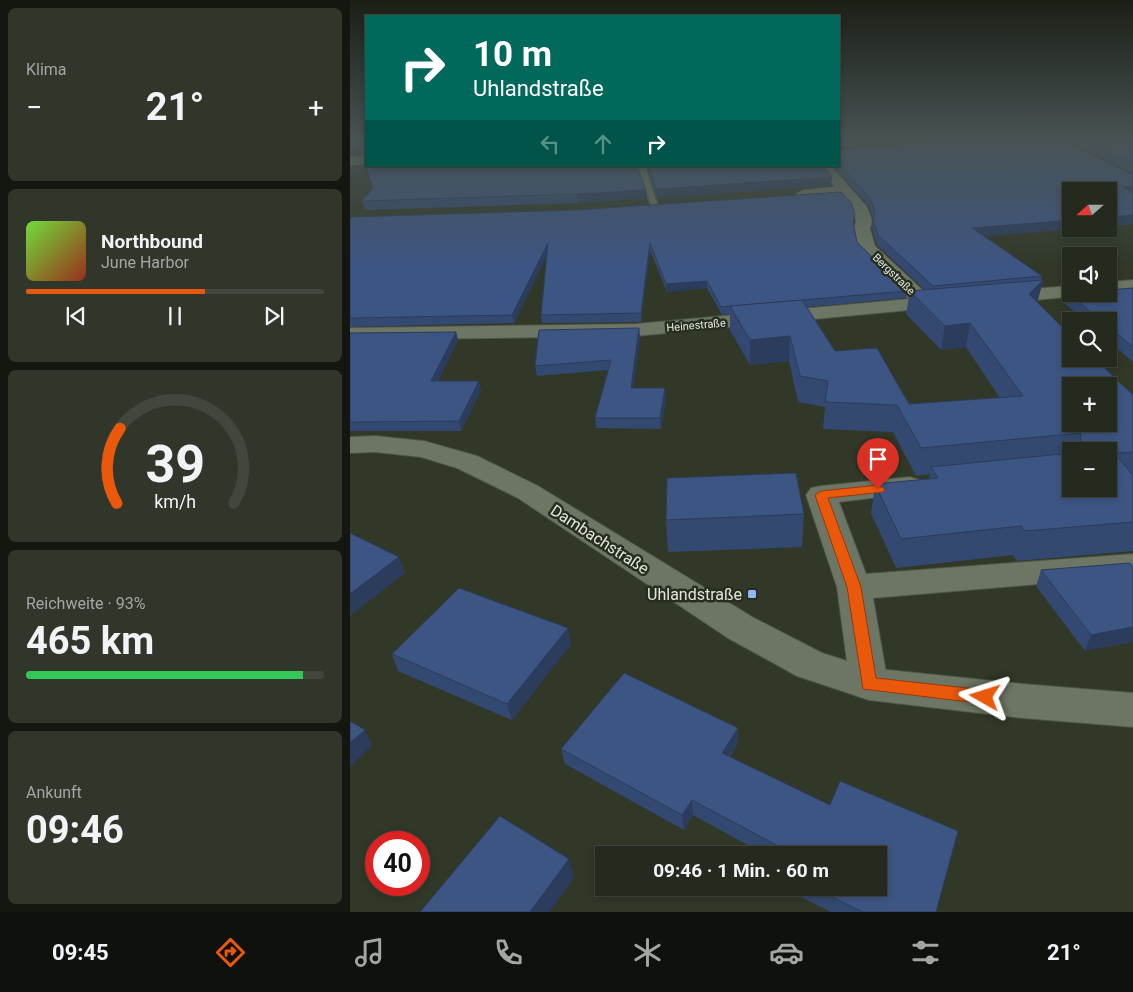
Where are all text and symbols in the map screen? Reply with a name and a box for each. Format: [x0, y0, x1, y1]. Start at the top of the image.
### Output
text: 10 m [473, 34, 552, 75]
icon: right [390, 35, 455, 100]
text: Klima [26, 60, 67, 79]
text: Uhlandstraße [473, 76, 604, 101]
text: 21° [146, 85, 204, 129]
text: − [26, 91, 42, 124]
text: + [308, 91, 324, 124]
icon: left [536, 130, 564, 158]
icon: ahead [589, 130, 617, 158]
icon: right [642, 130, 670, 158]
north arrow [1062, 182, 1118, 238]
map controls [1062, 182, 1117, 497]
text: Northbound [101, 230, 203, 253]
button: sound [1062, 247, 1117, 302]
street label: Bergstraße [870, 251, 918, 298]
text: June Harbor [101, 253, 189, 272]
icon: previous [62, 302, 90, 330]
icon: pause [161, 302, 189, 330]
icon: next [260, 302, 288, 330]
button: search [1062, 312, 1117, 367]
street label: Heinestraße [666, 316, 726, 335]
button: + [1062, 377, 1117, 432]
text: 39 [145, 434, 205, 495]
pin [857, 438, 899, 489]
button: − [1062, 442, 1117, 497]
icon: arrive [864, 445, 892, 473]
text: km/h [154, 491, 196, 512]
street label: Dambachstraße [547, 501, 652, 578]
place label: Uhlandstraße [647, 585, 742, 604]
marker: Uhlandstraße [746, 588, 758, 600]
text: Reichweite · 93% [26, 594, 145, 613]
text: 465 km [26, 619, 154, 663]
position arrow [958, 670, 1010, 722]
text: Ankunft [26, 783, 82, 802]
text: 09:46 [26, 808, 124, 852]
speed limit sign: 40 [365, 831, 430, 896]
text: 09:46 · 1 Min. · 60 m [653, 859, 829, 882]
icon: directions [213, 935, 248, 970]
icon: music [352, 935, 387, 970]
icon: phone [491, 935, 526, 970]
icon: climate [630, 935, 665, 970]
icon: car [769, 935, 804, 970]
icon: filters [908, 935, 943, 970]
text: 09:45 [52, 940, 109, 965]
text: 21° [1047, 940, 1081, 965]

